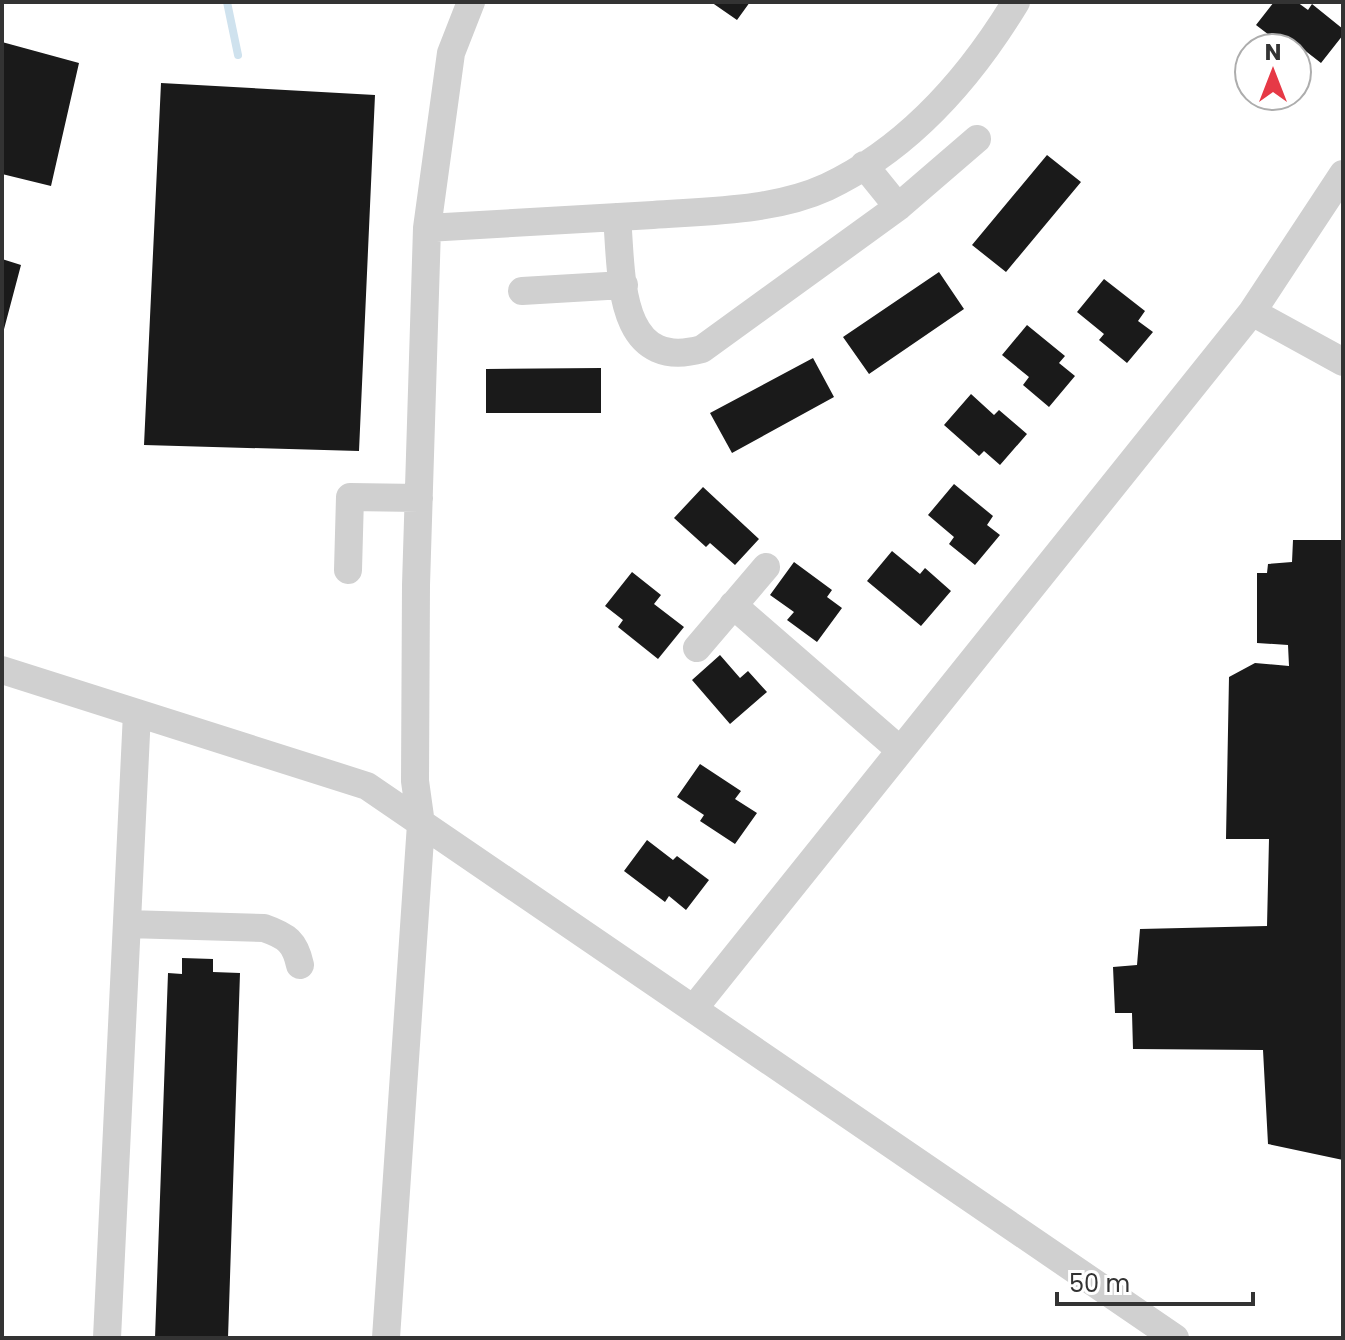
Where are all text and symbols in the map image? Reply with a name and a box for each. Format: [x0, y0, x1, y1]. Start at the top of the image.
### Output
north arrow [1233, 32, 1313, 112]
text: N [1265, 37, 1281, 68]
scale bar [1057, 1256, 1253, 1306]
text: 50 m [1069, 1267, 1130, 1300]

